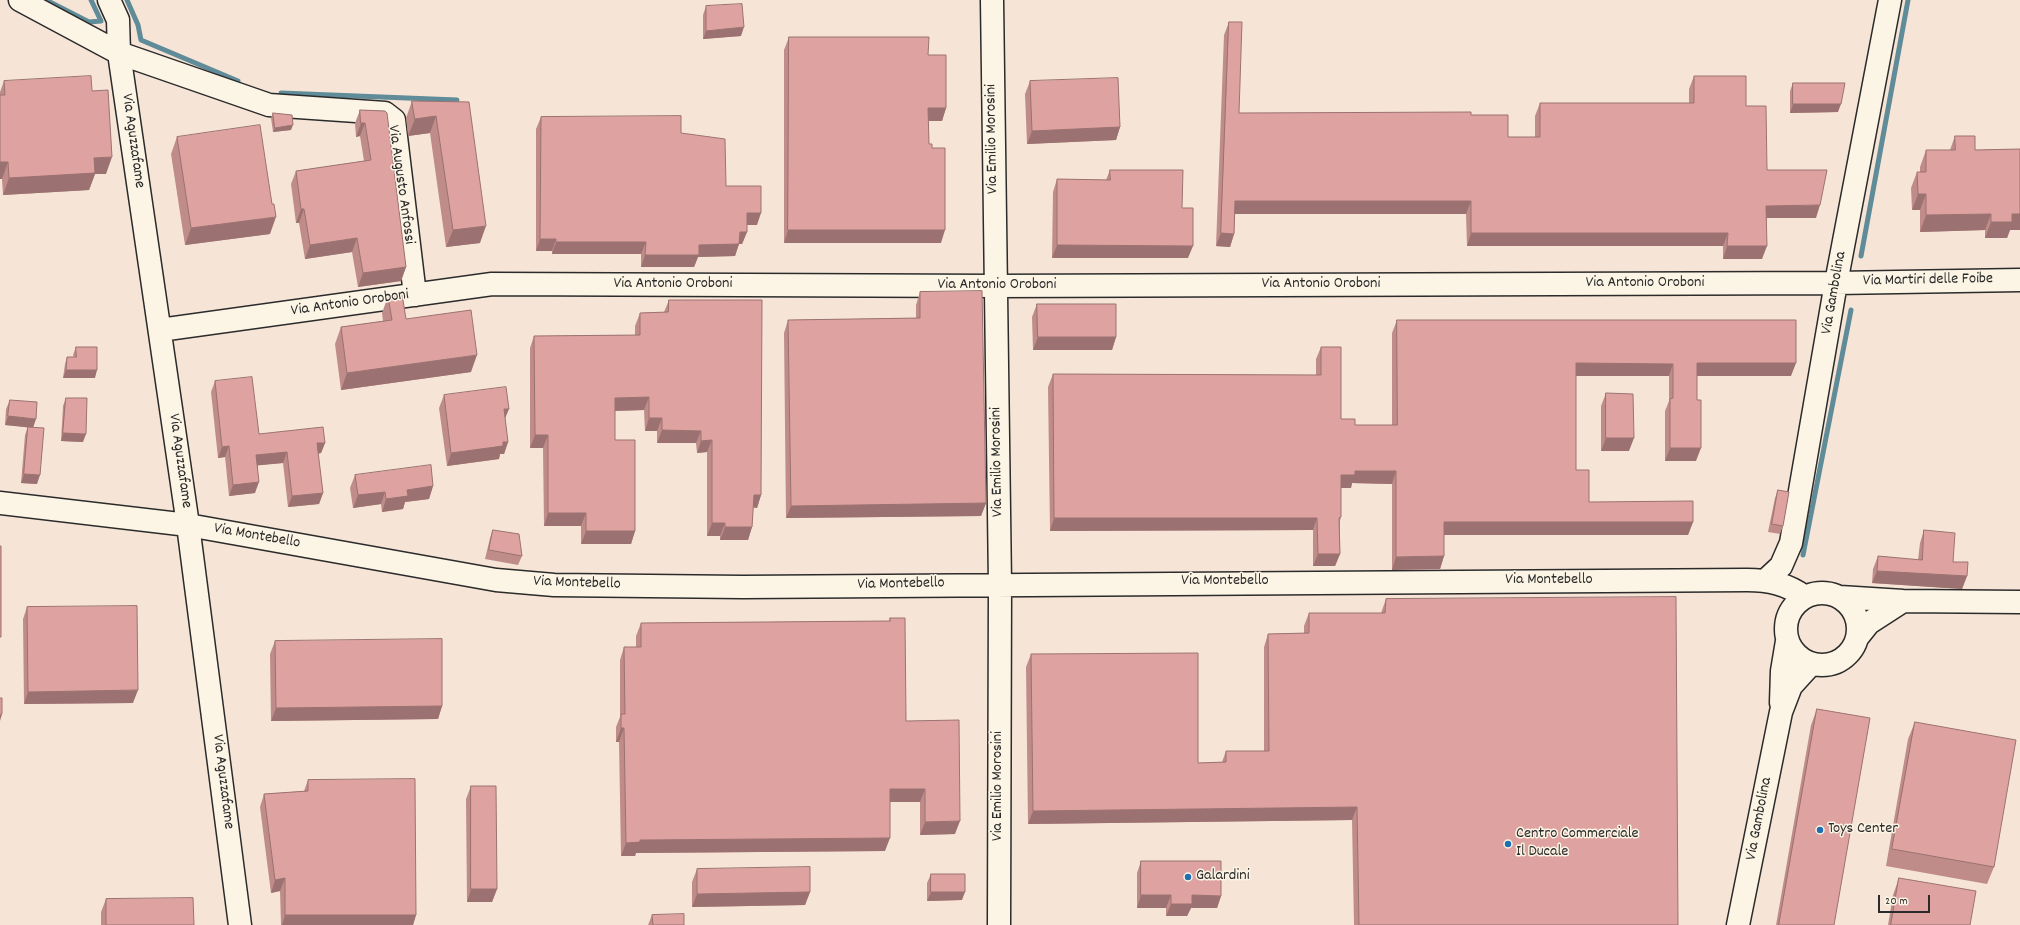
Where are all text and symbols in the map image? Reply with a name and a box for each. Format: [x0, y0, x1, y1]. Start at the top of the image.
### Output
street label: Via Emilio Morosini [982, 84, 1004, 194]
street label: Via Aguzzafame [116, 92, 148, 190]
street label: Via Augusto Anfossi [382, 124, 418, 246]
street label: Via Gambolina [1818, 250, 1852, 336]
street label: Via Martiri delle Foibe [1863, 270, 1993, 292]
street label: Via Antonio Oroboni [1586, 274, 1704, 294]
street label: Via Antonio Oroboni [614, 275, 732, 295]
street label: Via Antonio Oroboni [1262, 275, 1380, 295]
street label: Via Antonio Oroboni [938, 276, 1056, 296]
street label: Via Antonio Oroboni [290, 286, 410, 322]
street label: Via Emilio Morosini [987, 407, 1009, 517]
street label: Via Aguzzafame [163, 412, 195, 510]
street label: Via Montebello [212, 520, 302, 554]
street label: Via Montebello [1505, 571, 1593, 591]
street label: Via Montebello [1181, 572, 1269, 592]
street label: Via Montebello [533, 573, 621, 595]
street label: Via Montebello [857, 575, 945, 595]
street label: Via Emilio Morosini [989, 731, 1009, 841]
street label: Via Aguzzafame [207, 734, 237, 830]
street label: Via Gambolina [1743, 776, 1777, 862]
place label: Toys Center [1828, 820, 1898, 840]
place label: Centro Commerciale Il Ducale [1516, 825, 1639, 863]
marker: Toys Center [1815, 825, 1825, 835]
marker: Centro Commerciale Il Ducale [1503, 839, 1513, 849]
place label: Galardini [1196, 867, 1250, 887]
marker: Galardini [1183, 872, 1193, 882]
scale bar [1880, 887, 1932, 913]
text: 20 m [1885, 893, 1908, 910]

